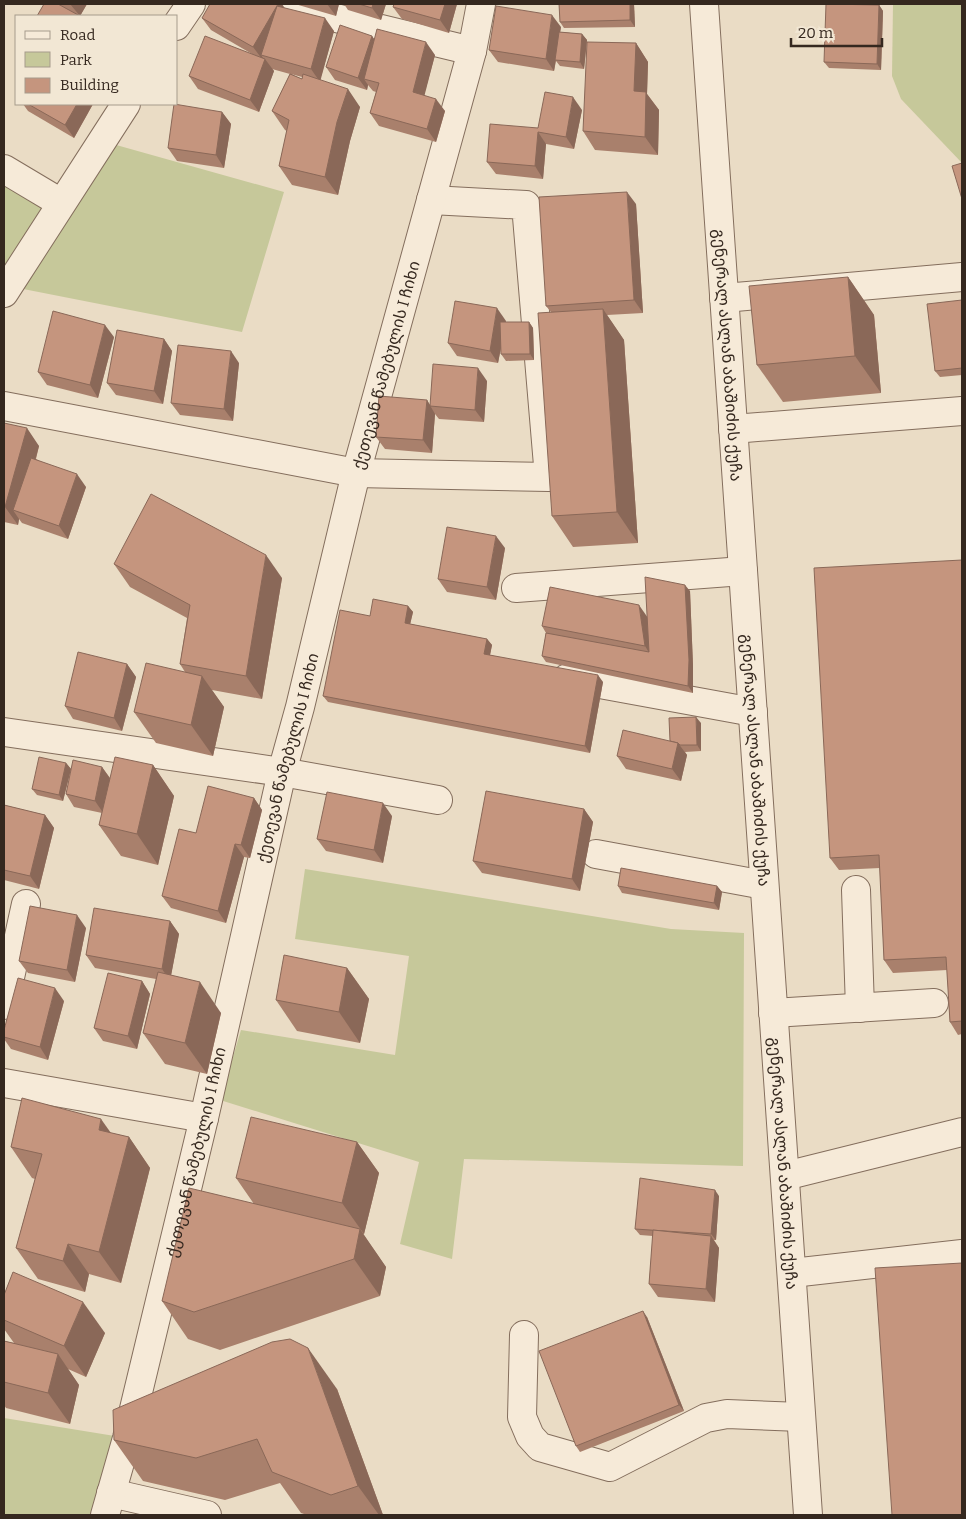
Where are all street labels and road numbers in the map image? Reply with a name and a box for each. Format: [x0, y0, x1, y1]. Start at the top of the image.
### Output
street label: გენერალ ასლან აბაშიძის ქუჩა [710, 228, 746, 482]
street label: ქეთევან წამებულის I ჩიხი [348, 259, 423, 471]
street label: გენერალ ასლან აბაშიძის ქუჩა [738, 633, 774, 887]
street label: ქეთევან წამებულის I ჩიხი [252, 651, 322, 864]
street label: გენერალ ასლან აბაშიძის ქუჩა [766, 1036, 802, 1290]
street label: ქეთევან წამებულის I ჩიხი [161, 1045, 229, 1259]

